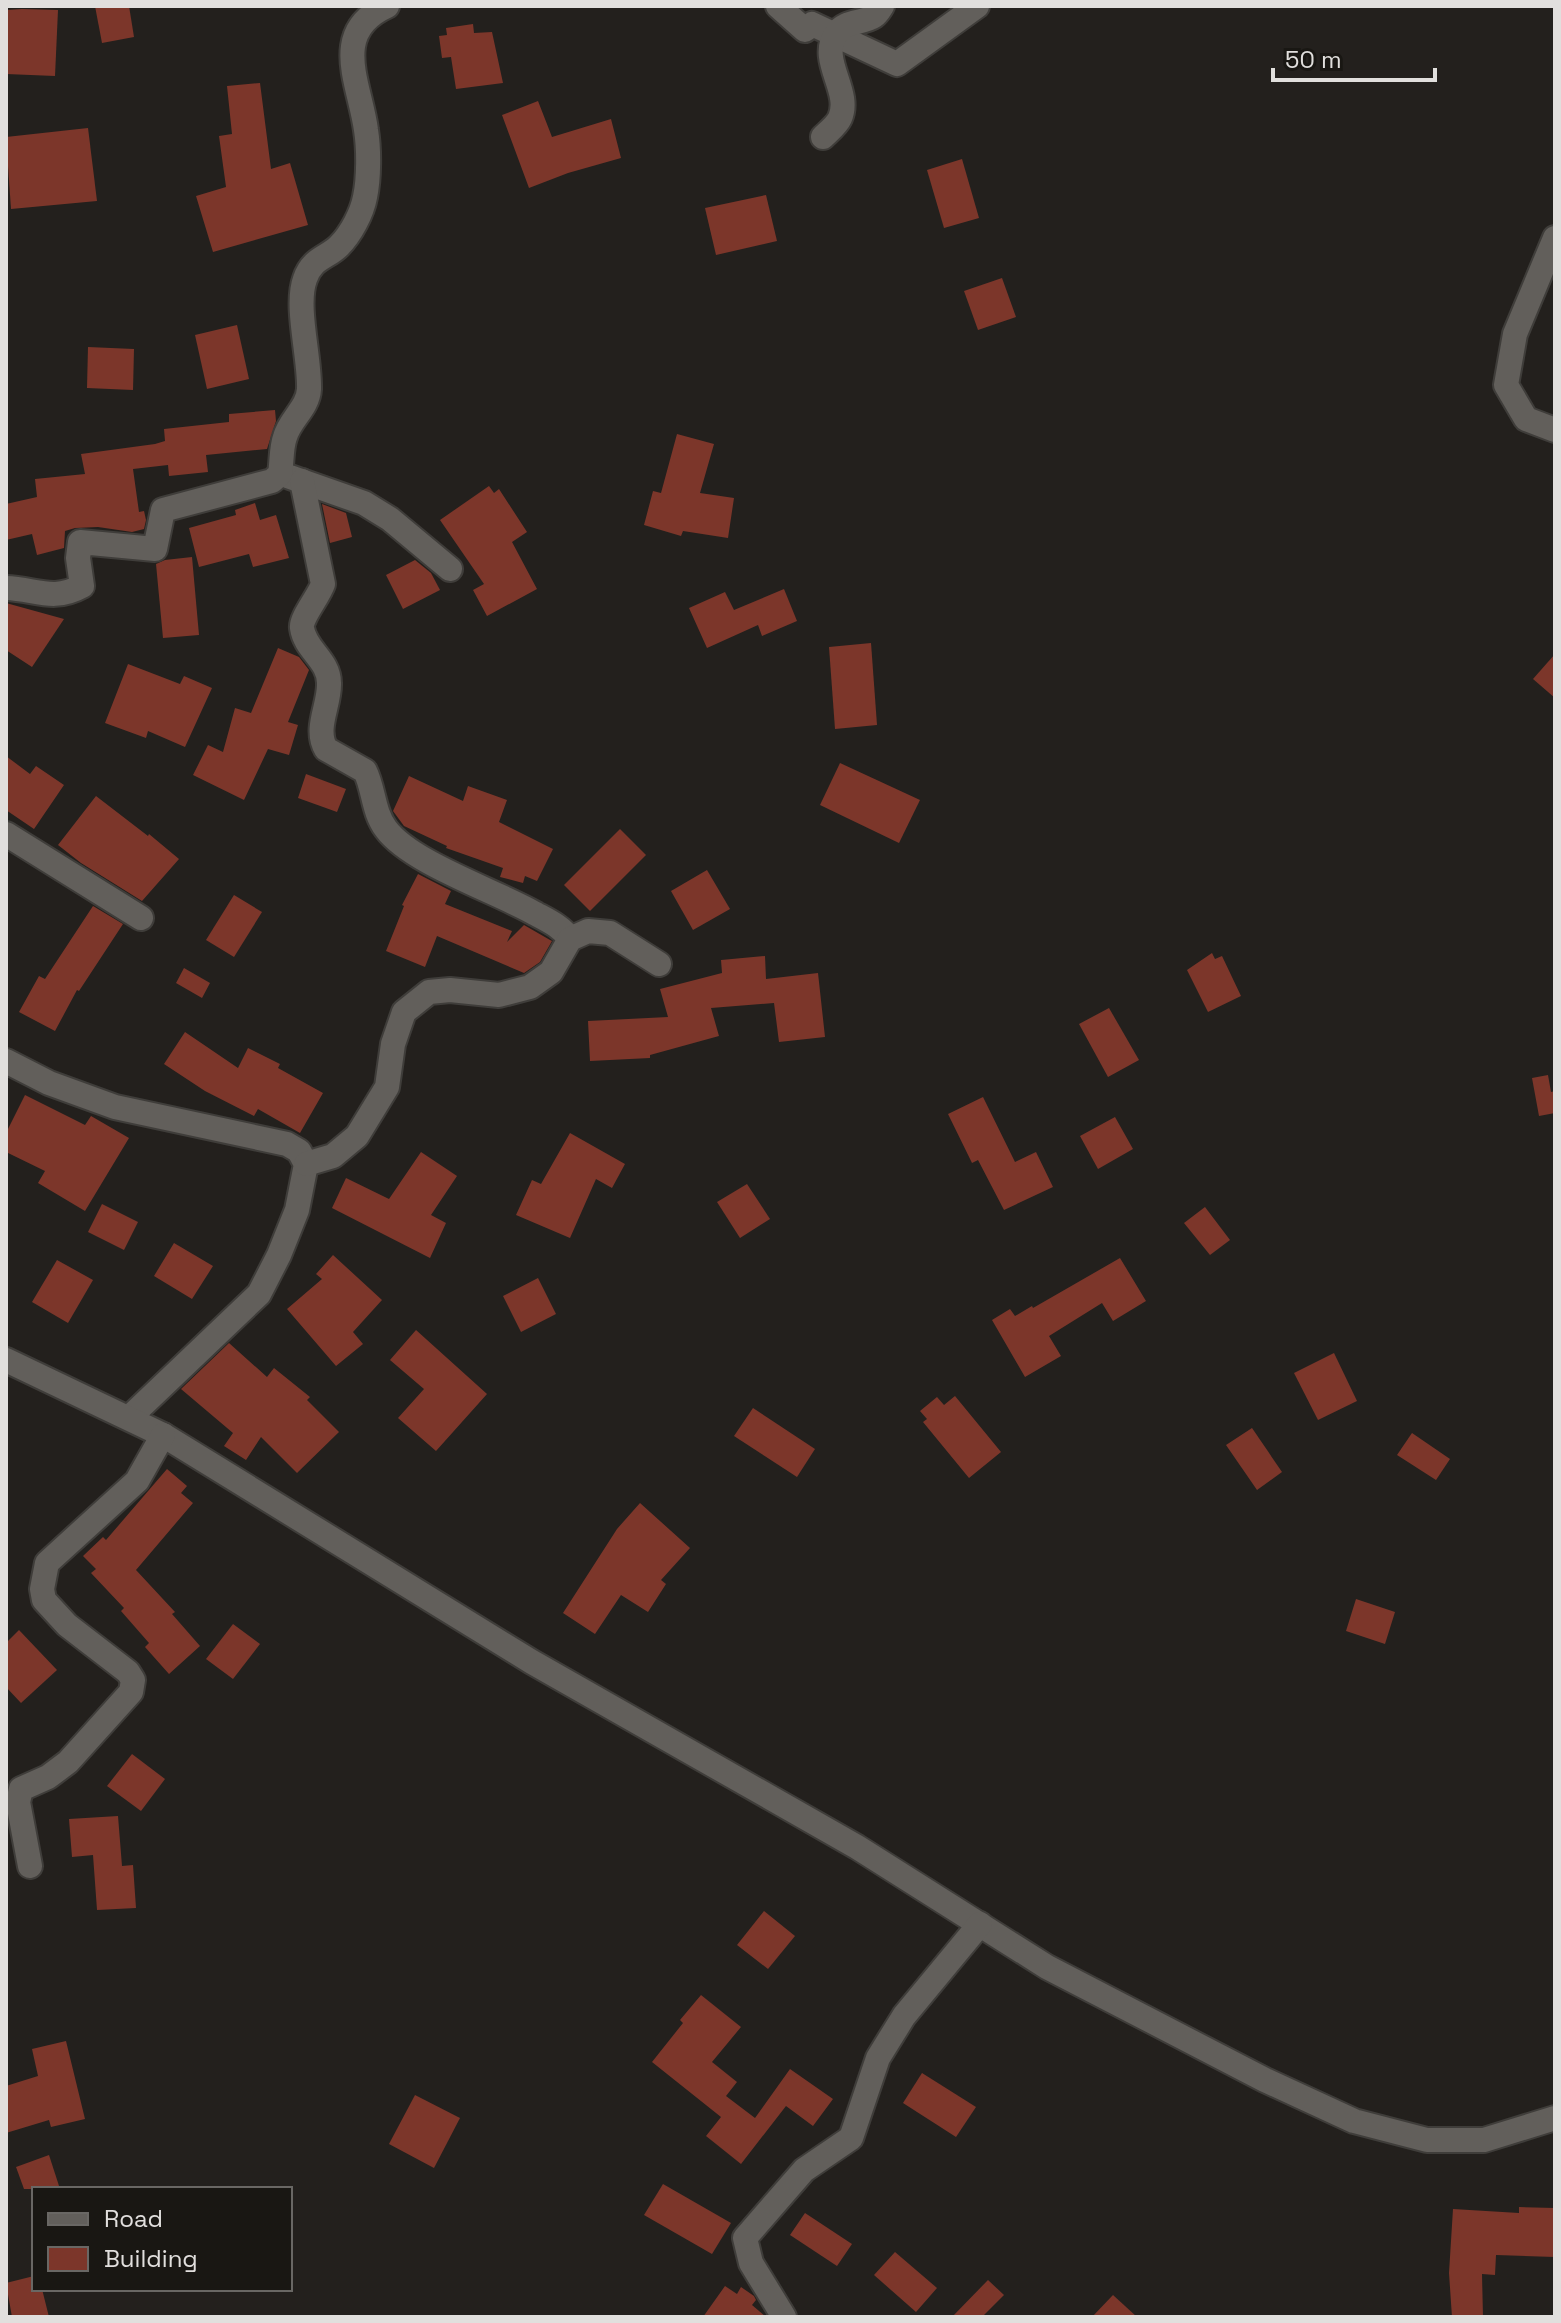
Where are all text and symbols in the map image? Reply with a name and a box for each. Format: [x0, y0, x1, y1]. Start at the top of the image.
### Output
scale bar [1273, 32, 1435, 82]
text: 50 m [1285, 44, 1342, 75]
legend [32, 2187, 292, 2291]
text: Road [104, 2203, 163, 2234]
text: Building [104, 2243, 198, 2274]

